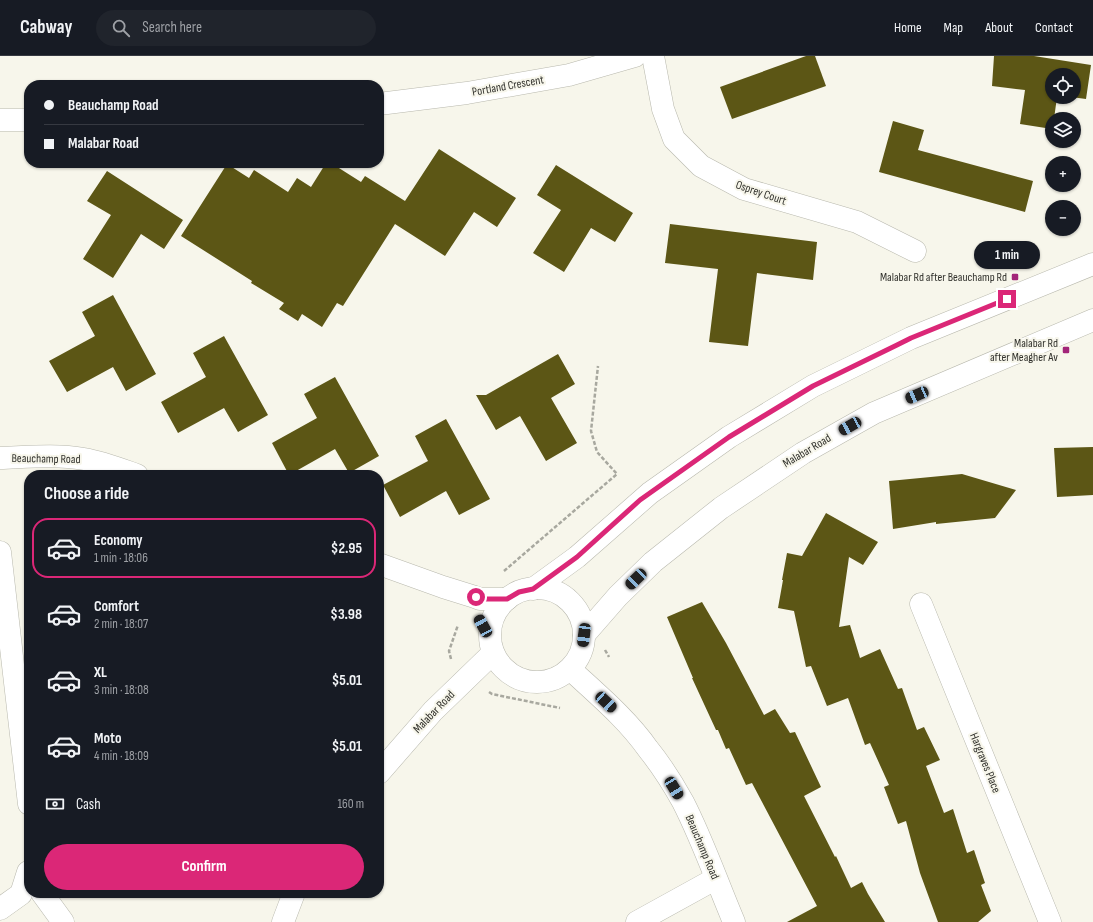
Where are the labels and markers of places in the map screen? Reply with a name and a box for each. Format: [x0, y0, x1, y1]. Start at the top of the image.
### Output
place label: Malabar Rd after Beauchamp Rd [880, 270, 1007, 285]
marker: Malabar Rd after Beauchamp Rd [1010, 272, 1020, 282]
place label: Malabar Rd after Meagher Av [990, 336, 1058, 365]
marker: Malabar Rd after Meagher Av [1061, 345, 1071, 355]

